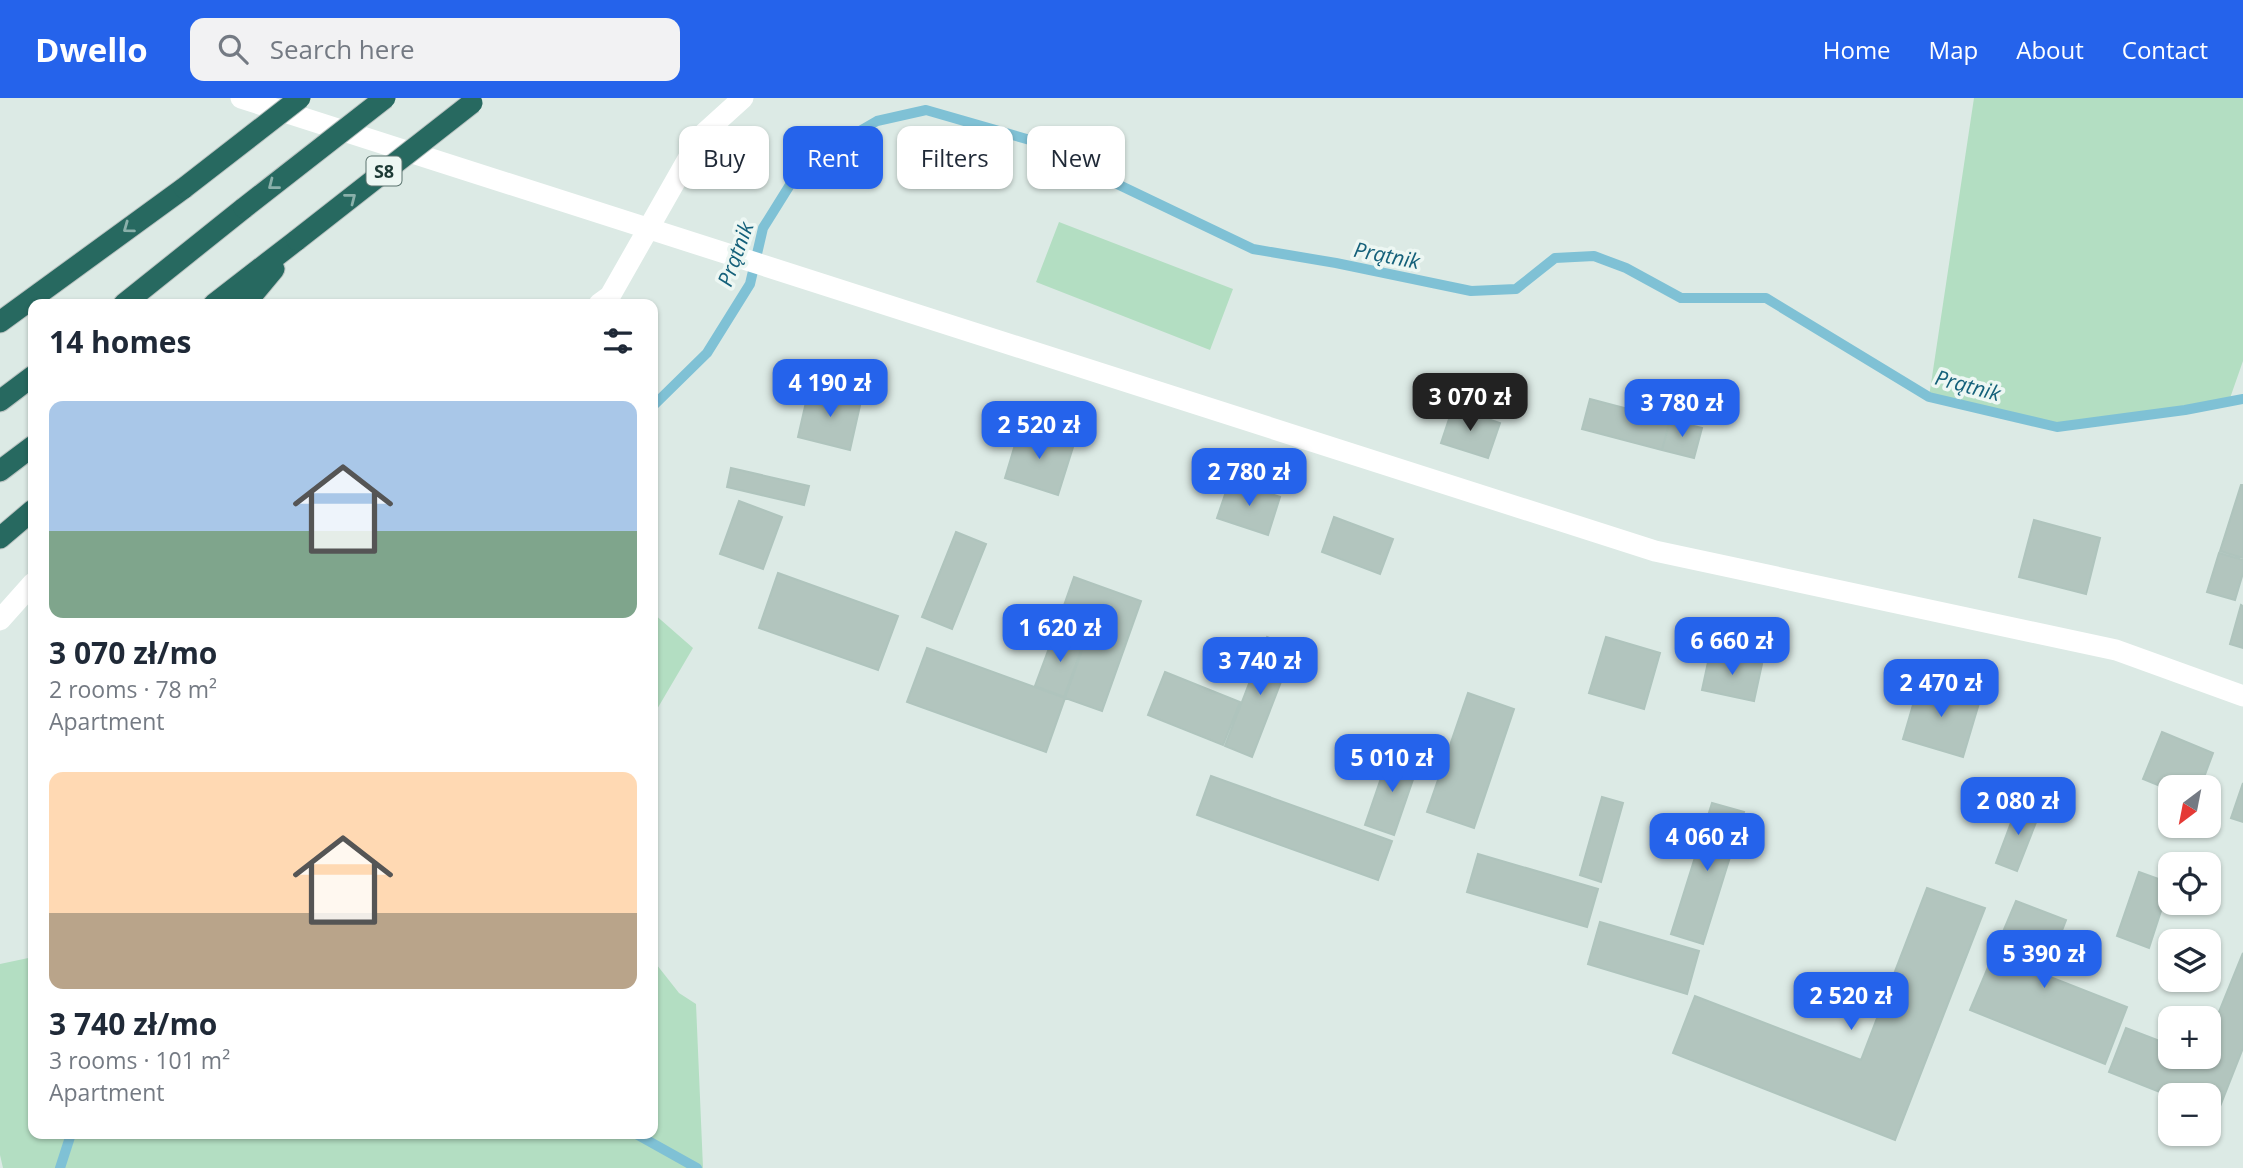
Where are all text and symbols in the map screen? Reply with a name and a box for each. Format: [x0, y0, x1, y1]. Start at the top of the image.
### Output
search box [190, 18, 680, 81]
text: Dwello [35, 27, 148, 72]
icon: search [214, 30, 252, 68]
text: Search here [270, 31, 415, 67]
text: Home [1823, 33, 1891, 66]
text: Map [1929, 33, 1978, 66]
text: About [2016, 33, 2084, 66]
text: Contact [2122, 33, 2208, 66]
chip: Buy [679, 126, 769, 189]
chip: Rent [783, 126, 883, 189]
chip: Filters [897, 126, 1013, 189]
chip: New [1027, 126, 1125, 189]
road number: S8 [366, 156, 402, 186]
one-way arrow [269, 177, 282, 189]
one-way arrow [343, 193, 355, 206]
water label: Prątnik [710, 217, 760, 290]
one-way arrow [123, 219, 136, 232]
water label: Prątnik [1352, 235, 1423, 275]
text: 14 homes [49, 321, 192, 362]
icon: filters [599, 322, 637, 360]
pin: 4 190 zł [758, 360, 902, 419]
water label: Prątnik [1932, 363, 2005, 407]
text: 4 190 zł [789, 366, 871, 398]
pin: 3 070 zł [1398, 374, 1542, 433]
text: 3 070 zł [1429, 380, 1511, 412]
pin: 3 780 zł [1610, 380, 1754, 439]
text: 3 780 zł [1641, 386, 1723, 418]
pin: 2 520 zł [967, 402, 1111, 461]
text: 2 520 zł [998, 408, 1080, 440]
icon: home [280, 446, 406, 572]
pin: 2 780 zł [1177, 448, 1321, 508]
text: 2 780 zł [1208, 455, 1290, 487]
pin: 1 620 zł [988, 604, 1132, 664]
text: 1 620 zł [1019, 611, 1101, 643]
pin: 6 660 zł [1660, 618, 1804, 677]
text: 6 660 zł [1691, 624, 1773, 656]
text: 3 070 zł/mo [49, 632, 217, 673]
pin: 3 740 zł [1188, 638, 1332, 697]
text: 3 740 zł [1219, 644, 1301, 676]
pin: 2 470 zł [1869, 660, 2013, 719]
text: 2 470 zł [1900, 666, 1982, 698]
text: 2 rooms · 78 m² [49, 673, 217, 705]
text: Apartment [49, 705, 165, 737]
pin: 5 010 zł [1320, 734, 1464, 794]
text: 5 010 zł [1351, 741, 1433, 773]
north arrow [2158, 775, 2221, 838]
map controls [2158, 775, 2221, 1146]
pin: 2 080 zł [1946, 778, 2090, 837]
text: 2 080 zł [1977, 784, 2059, 816]
pin: 4 060 zł [1635, 814, 1779, 873]
icon: home [280, 817, 406, 943]
text: 4 060 zł [1666, 820, 1748, 852]
button: locate [2158, 852, 2221, 915]
button: layers [2158, 929, 2221, 992]
pin: 5 390 zł [1972, 930, 2116, 990]
text: 5 390 zł [2003, 937, 2085, 969]
pin: 2 520 zł [1779, 972, 1923, 1032]
text: 2 520 zł [1810, 979, 1892, 1011]
text: 3 740 zł/mo [49, 1003, 217, 1044]
button: + [2158, 1006, 2221, 1069]
text: 3 rooms · 101 m² [49, 1044, 230, 1076]
text: Apartment [49, 1076, 165, 1108]
button: − [2158, 1083, 2221, 1146]

